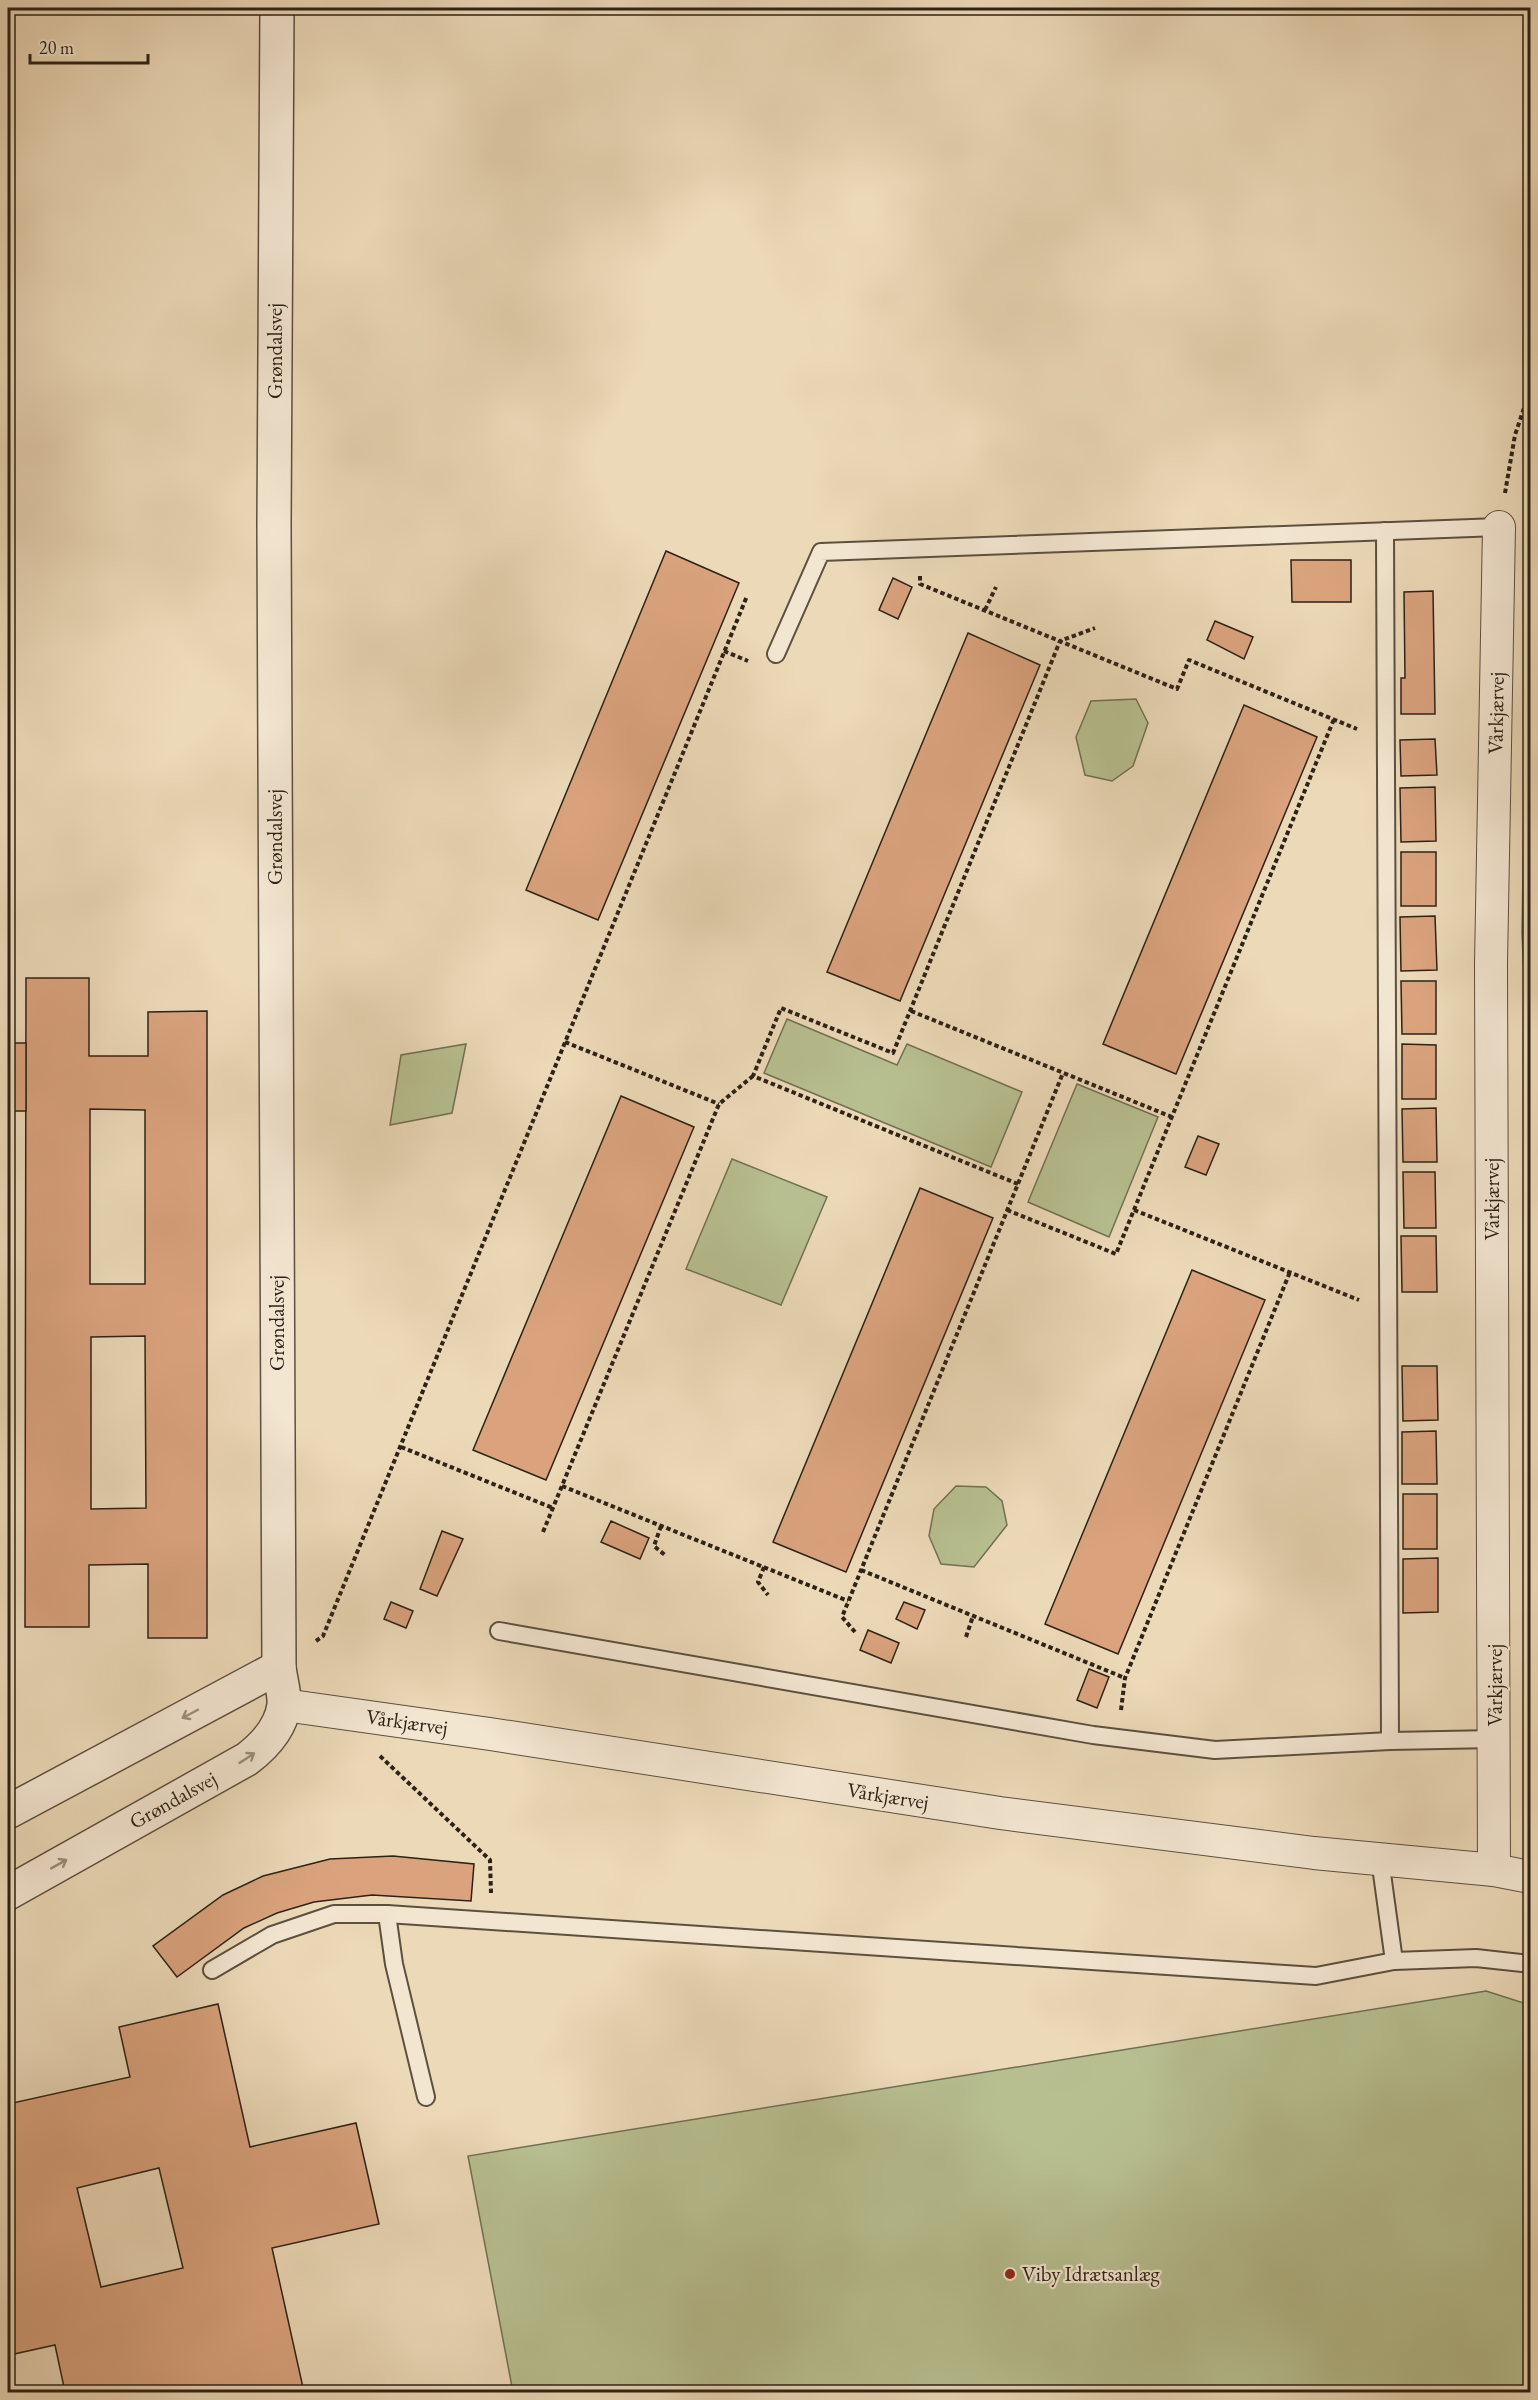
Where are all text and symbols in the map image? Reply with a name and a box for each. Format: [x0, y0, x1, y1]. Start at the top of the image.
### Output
scale bar [30, 27, 148, 65]
text: 20 m [39, 36, 74, 59]
street label: Grøndalsvej [261, 303, 288, 399]
street label: Vårkjærvej [1481, 672, 1510, 754]
street label: Grøndalsvej [261, 789, 288, 885]
street label: Vårkjærvej [1478, 1158, 1505, 1240]
street label: Grøndalsvej [263, 1275, 290, 1371]
street label: Vårkjærvej [1481, 1644, 1508, 1726]
street label: Vårkjærvej [364, 1702, 450, 1741]
one-way arrow [182, 1708, 199, 1720]
one-way arrow [238, 1752, 255, 1765]
street label: Grøndalsvej [124, 1764, 221, 1835]
street label: Vårkjærvej [845, 1776, 931, 1815]
one-way arrow [50, 1858, 67, 1870]
place label: Viby Idrætsanlæg [1022, 2260, 1161, 2287]
marker: Viby Idrætsanlæg [1003, 2267, 1017, 2281]

